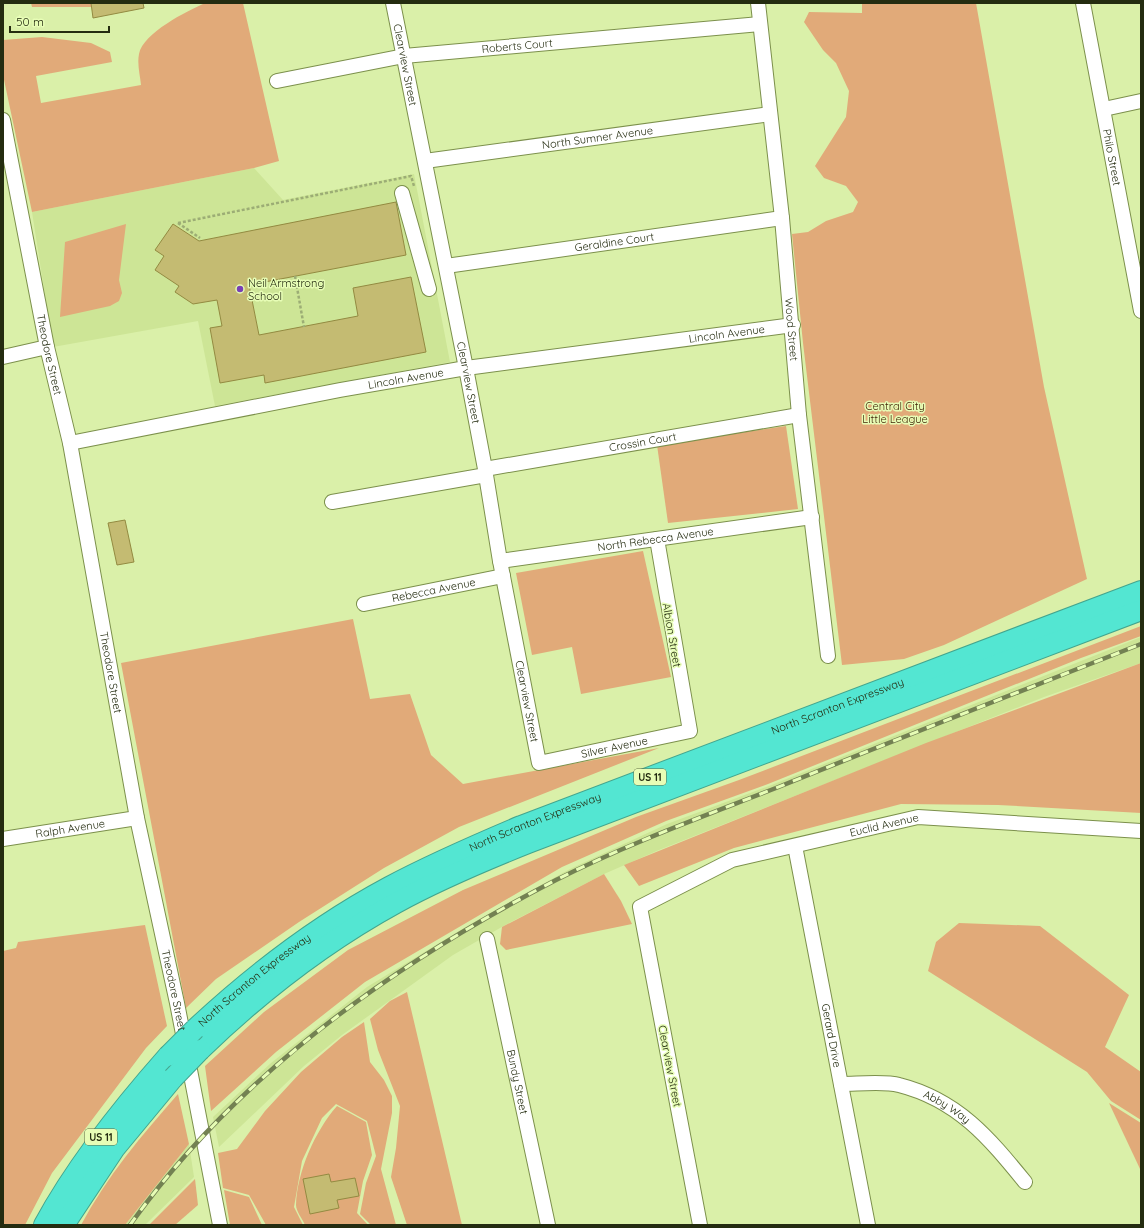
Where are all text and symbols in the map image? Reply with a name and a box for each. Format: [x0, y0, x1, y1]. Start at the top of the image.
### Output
scale bar [10, 8, 109, 34]
text: 50 m [16, 14, 44, 29]
street label: Clearview Street [390, 23, 420, 107]
street label: Roberts Court [481, 36, 554, 56]
street label: North Sumner Avenue [541, 123, 654, 152]
street label: Philo Street [1100, 128, 1124, 187]
street label: Geraldine Court [574, 229, 655, 255]
place label: Neil Armstrong School [248, 276, 324, 303]
marker: Neil Armstrong School [235, 284, 245, 294]
street label: Wood Street [782, 297, 801, 362]
street label: Theodore Street [34, 313, 65, 397]
street label: Lincoln Avenue [688, 322, 766, 346]
street label: Clearview Street [454, 340, 483, 425]
street label: Lincoln Avenue [367, 365, 445, 392]
park label: Central City Little League [862, 399, 928, 426]
street label: Crossin Court [608, 429, 678, 455]
street label: North Rebecca Avenue [597, 524, 714, 554]
street label: Rebecca Avenue [390, 575, 477, 605]
street label: Albion Street [659, 602, 685, 668]
street label: Theodore Street [97, 631, 125, 714]
street label: Clearview Street [512, 659, 542, 744]
street label: North Scranton Expressway [769, 675, 906, 738]
street label: Silver Avenue [580, 733, 649, 761]
road number: US 11 [634, 769, 666, 785]
street label: North Scranton Expressway [467, 789, 603, 855]
street label: Euclid Avenue [848, 810, 920, 840]
street label: Ralph Avenue [34, 816, 106, 841]
street label: North Scranton Expressway [195, 930, 313, 1030]
street label: Theodore Street [159, 948, 189, 1032]
street label: Gerard Drive [818, 1002, 845, 1069]
street label: Clearview Street [655, 1024, 685, 1108]
street label: Bundy Street [504, 1048, 531, 1116]
street label: Abby Way [921, 1087, 973, 1127]
road number: US 11 [85, 1129, 117, 1145]

